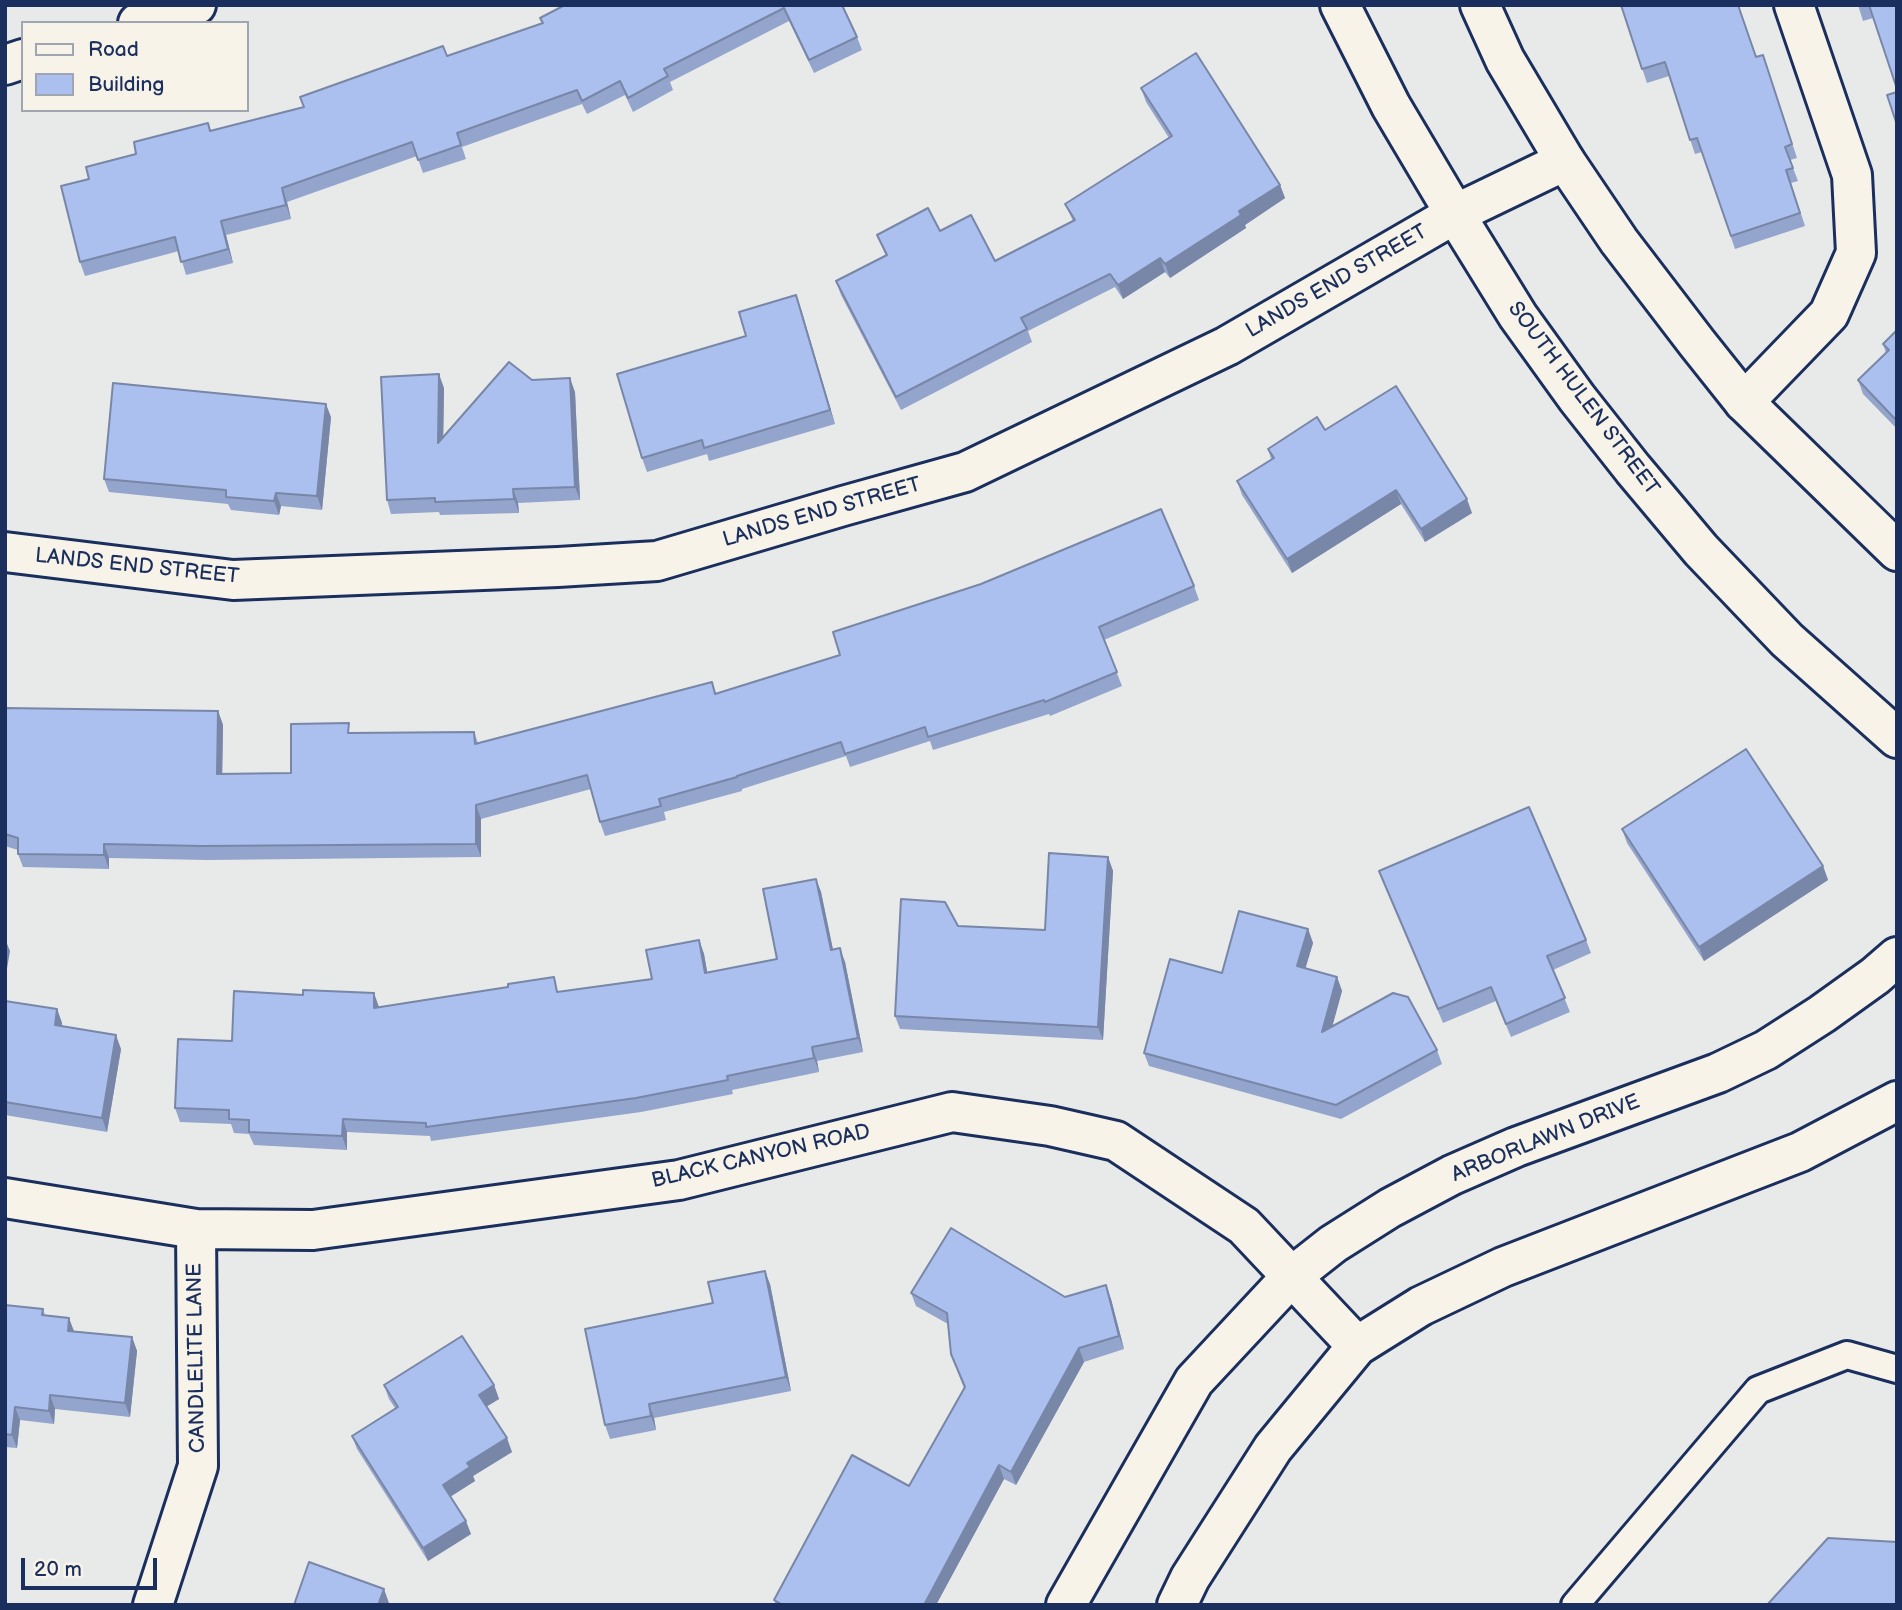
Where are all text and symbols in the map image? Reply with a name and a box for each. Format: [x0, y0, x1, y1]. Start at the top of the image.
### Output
legend [21, 21, 248, 112]
text: Road [88, 37, 139, 62]
text: Building [88, 72, 164, 97]
street label: LANDS END STREET [1242, 220, 1432, 344]
street label: SOUTH HULEN STREET [1502, 297, 1664, 501]
street label: LANDS END STREET [720, 473, 924, 553]
street label: LANDS END STREET [34, 544, 240, 590]
street label: ARBORLAWN DRIVE [1448, 1090, 1644, 1188]
street label: BLACK CANYON ROAD [649, 1120, 873, 1194]
street label: CANDLELITE LANE [183, 1263, 211, 1453]
scale bar [24, 1544, 161, 1588]
text: 20 m [34, 1557, 82, 1582]

